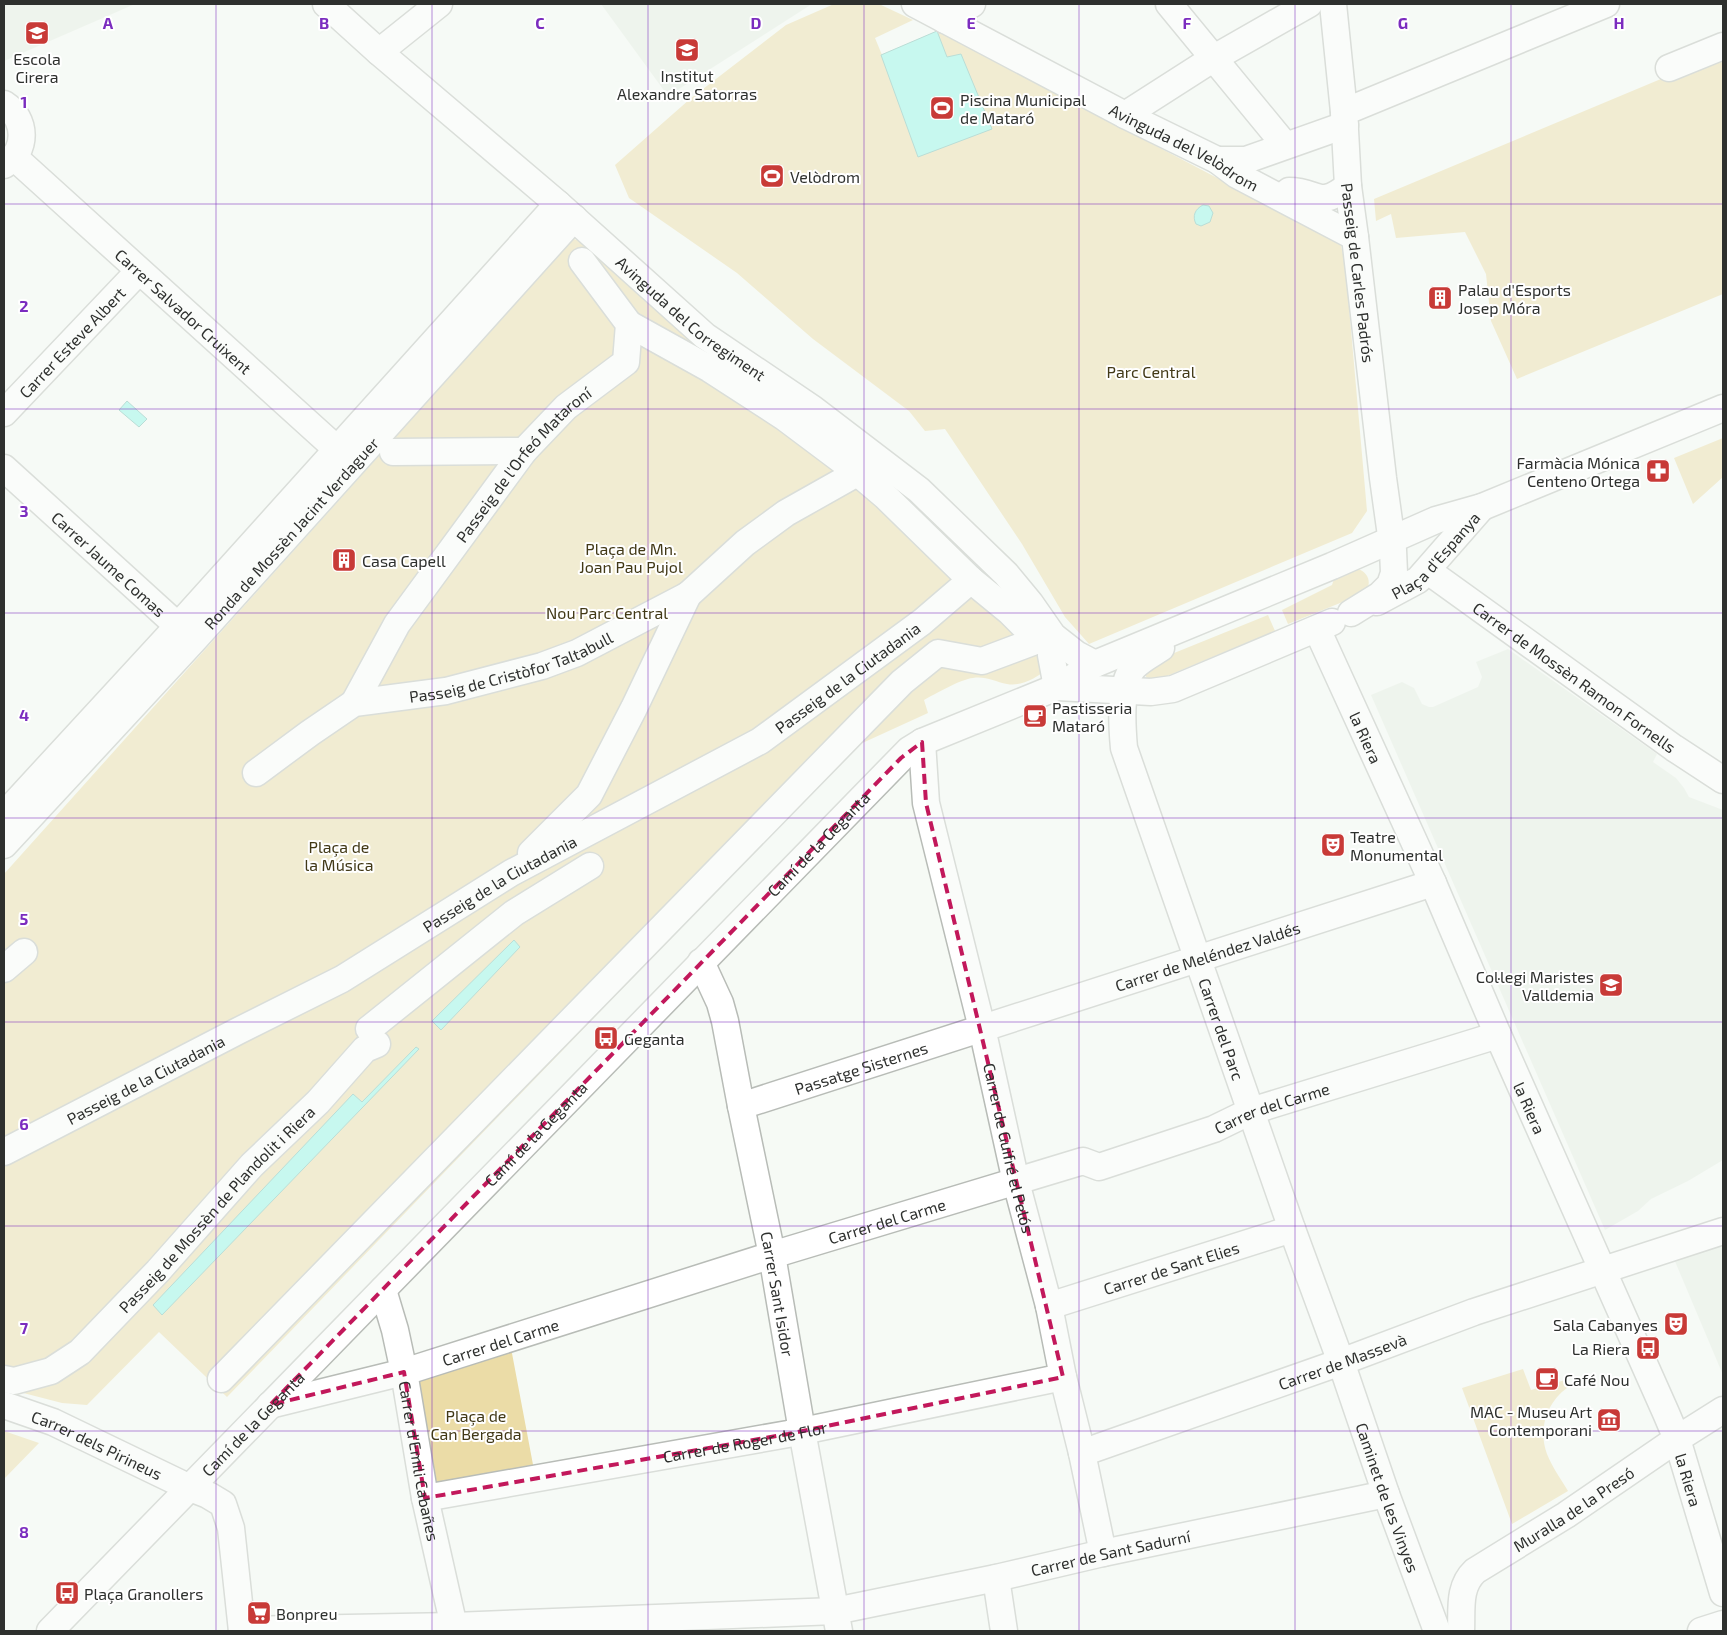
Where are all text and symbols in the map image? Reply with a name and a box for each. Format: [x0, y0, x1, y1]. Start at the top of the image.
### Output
text: A [103, 13, 114, 32]
text: B [319, 13, 329, 32]
text: C [535, 13, 545, 32]
text: D [751, 13, 762, 32]
text: E [966, 13, 976, 32]
text: F [1183, 13, 1192, 32]
text: G [1398, 13, 1408, 32]
text: H [1613, 13, 1625, 32]
school or university icon: Escola Cirera [24, 20, 50, 46]
school or university icon: Institut Alexandre Satorras [674, 37, 700, 63]
place label: Escola Cirera [13, 49, 61, 86]
place label: Institut Alexandre Satorras [617, 66, 757, 103]
place label: Piscina Municipal de Mataró [960, 90, 1086, 127]
text: 1 [21, 92, 27, 111]
sports icon: Piscina Municipal de Mataró [929, 95, 955, 121]
street label: Avinguda del Velòdrom [1107, 99, 1262, 194]
sports icon: Velòdrom [759, 163, 785, 189]
place label: Velòdrom [790, 167, 860, 186]
street label: Passeig de Carles Padrós [1338, 182, 1379, 364]
street label: Carrer Salvador Cruixent [112, 244, 256, 377]
street label: Avinguda del Corregiment [613, 252, 770, 384]
place label: Palau d'Esports Josep Móra [1458, 280, 1571, 317]
street label: Carrer Esteve Albert [14, 283, 129, 401]
building icon: Palau d'Esports Josep Móra [1427, 285, 1453, 311]
text: 2 [19, 296, 29, 315]
park label: Parc Central [1107, 362, 1196, 381]
street label: Passeig de l'Orfeó Mataroní [451, 382, 595, 545]
street label: Ronda de Mossèn Jacint Verdaguer [200, 432, 382, 632]
place label: Farmàcia Mónica Centeno Ortega [1517, 453, 1640, 490]
pharmacy icon: Farmàcia Mónica Centeno Ortega [1645, 458, 1671, 484]
text: 3 [19, 501, 29, 520]
street label: Carrer Jaume Comas [48, 507, 170, 620]
street label: Plaça d'Espanya [1388, 507, 1483, 602]
park label: Plaça de Mn. Joan Pau Pujol [579, 539, 683, 577]
building icon: Casa Capell [331, 547, 357, 573]
place label: Casa Capell [362, 551, 446, 570]
street label: Carrer de Mossèn Ramon Fornells [1470, 597, 1680, 756]
park label: Nou Parc Central [546, 603, 668, 622]
street label: Passeig de la Ciutadania [771, 618, 923, 737]
street label: Passeig de Cristòfor Taltabull [408, 627, 615, 705]
place label: Pastisseria Mataró [1052, 698, 1132, 735]
cafe icon: Pastisseria Mataró [1022, 703, 1048, 729]
text: 4 [19, 705, 29, 724]
street label: la Riera [1346, 708, 1386, 766]
street label: Camí de la Geganta [763, 787, 873, 900]
place label: Teatre Monumental [1350, 827, 1443, 864]
street label: Passeig de la Ciutadania [419, 831, 579, 936]
theatre icon: Teatre Monumental [1320, 832, 1346, 858]
park label: Plaça de la Música [305, 837, 373, 874]
text: 5 [20, 909, 29, 928]
street label: Carrer de Meléndez Valdés [1112, 917, 1302, 994]
place label: Col·legi Maristes Valldemia [1476, 967, 1594, 1004]
school or university icon: Col·legi Maristes Valldemia [1598, 972, 1624, 998]
street label: Carrer del Parc [1196, 975, 1249, 1083]
bus stop icon: Geganta [593, 1025, 619, 1051]
place label: Geganta [624, 1029, 684, 1048]
street label: Passeig de la Ciutadania [63, 1030, 227, 1128]
street label: Passatge Sisternes [792, 1037, 930, 1098]
street label: Carrer de Guifré el Pelós [980, 1061, 1039, 1235]
street label: Camí de la Geganta [480, 1077, 590, 1190]
street label: Carrer del Carme [1211, 1078, 1332, 1137]
street label: la Riera [1510, 1079, 1550, 1137]
street label: Passeig de Mossèn de Plandolit i Riera [114, 1101, 318, 1316]
text: 6 [19, 1114, 29, 1133]
street label: Carrer del Carme [826, 1194, 948, 1247]
street label: Carrer Sant Isidor [758, 1230, 799, 1358]
street label: Carrer de Sant Elies [1101, 1237, 1241, 1298]
theatre icon: Sala Cabanyes [1663, 1311, 1689, 1337]
street label: Carrer del Carme [439, 1314, 561, 1369]
place label: Sala Cabanyes [1553, 1315, 1658, 1334]
text: 7 [20, 1318, 29, 1337]
street label: Carrer de Massevà [1276, 1329, 1409, 1393]
bus stop icon: La Riera [1635, 1335, 1661, 1361]
place label: La Riera [1572, 1339, 1630, 1358]
cafe icon: Café Nou [1534, 1366, 1560, 1392]
street label: Camí de la Geganta [197, 1367, 308, 1480]
place label: Café Nou [1564, 1370, 1630, 1389]
street label: Carrer d'Emili Cabañes [396, 1379, 444, 1543]
place label: MAC - Museu Art Contemporani [1470, 1402, 1592, 1439]
street label: Carrer dels Pirineus [29, 1406, 165, 1483]
park label: Plaça de Can Bergada [430, 1406, 522, 1443]
museum icon: MAC - Museu Art Contemporani [1596, 1407, 1622, 1433]
street label: Carrer de Roger de Flor [661, 1417, 829, 1465]
street label: Caminet de les Vinyes [1353, 1420, 1424, 1575]
street label: la Riera [1672, 1451, 1706, 1509]
street label: Muralla de la Presó [1509, 1462, 1637, 1555]
text: 8 [19, 1522, 29, 1541]
street label: Carrer de Sant Sadurní [1029, 1525, 1193, 1579]
bus stop icon: Plaça Granollers [54, 1580, 80, 1606]
place label: Plaça Granollers [84, 1584, 203, 1604]
supermarket icon: Bonpreu [246, 1600, 272, 1626]
place label: Bonpreu [276, 1604, 338, 1623]

